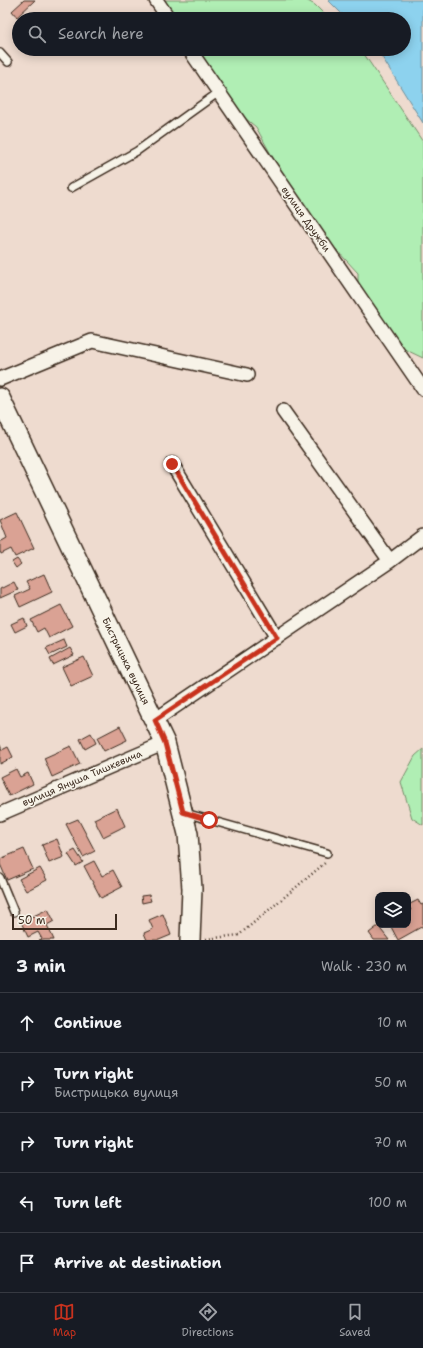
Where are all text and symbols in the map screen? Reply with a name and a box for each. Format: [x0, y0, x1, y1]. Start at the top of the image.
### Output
search box [12, 12, 411, 56]
icon: search [26, 23, 48, 45]
text: Search here [58, 24, 144, 44]
street label: вулиця Дружби [279, 184, 334, 255]
route end [163, 455, 181, 473]
street label: Бистрицька вулиця [99, 615, 153, 707]
street label: вулиця Януша Тишкевича [20, 747, 144, 809]
route start [200, 811, 218, 829]
map controls [375, 892, 411, 928]
button: layers [375, 892, 411, 928]
scale bar [12, 912, 117, 931]
text: 50 m [18, 913, 46, 928]
text: 3 min [16, 955, 66, 977]
text: Walk · 230 m [321, 958, 407, 975]
icon: ahead [16, 1012, 38, 1034]
text: Continue [54, 1013, 122, 1033]
text: 10 m [377, 1014, 407, 1031]
text: Turn right [54, 1064, 134, 1084]
icon: right [16, 1072, 38, 1094]
text: 50 m [374, 1074, 407, 1091]
text: Бистрицька вулиця [54, 1084, 178, 1101]
icon: right [16, 1132, 38, 1154]
text: Turn right [54, 1133, 134, 1153]
text: 70 m [373, 1134, 407, 1151]
icon: left [16, 1192, 38, 1214]
text: Turn left [54, 1193, 122, 1213]
text: 100 m [368, 1194, 407, 1211]
icon: arrive [16, 1252, 38, 1274]
text: Arrive at destination [54, 1253, 222, 1273]
tab: Map [53, 1301, 76, 1340]
tab: Directions [181, 1301, 234, 1340]
tab: Saved [339, 1301, 370, 1340]

